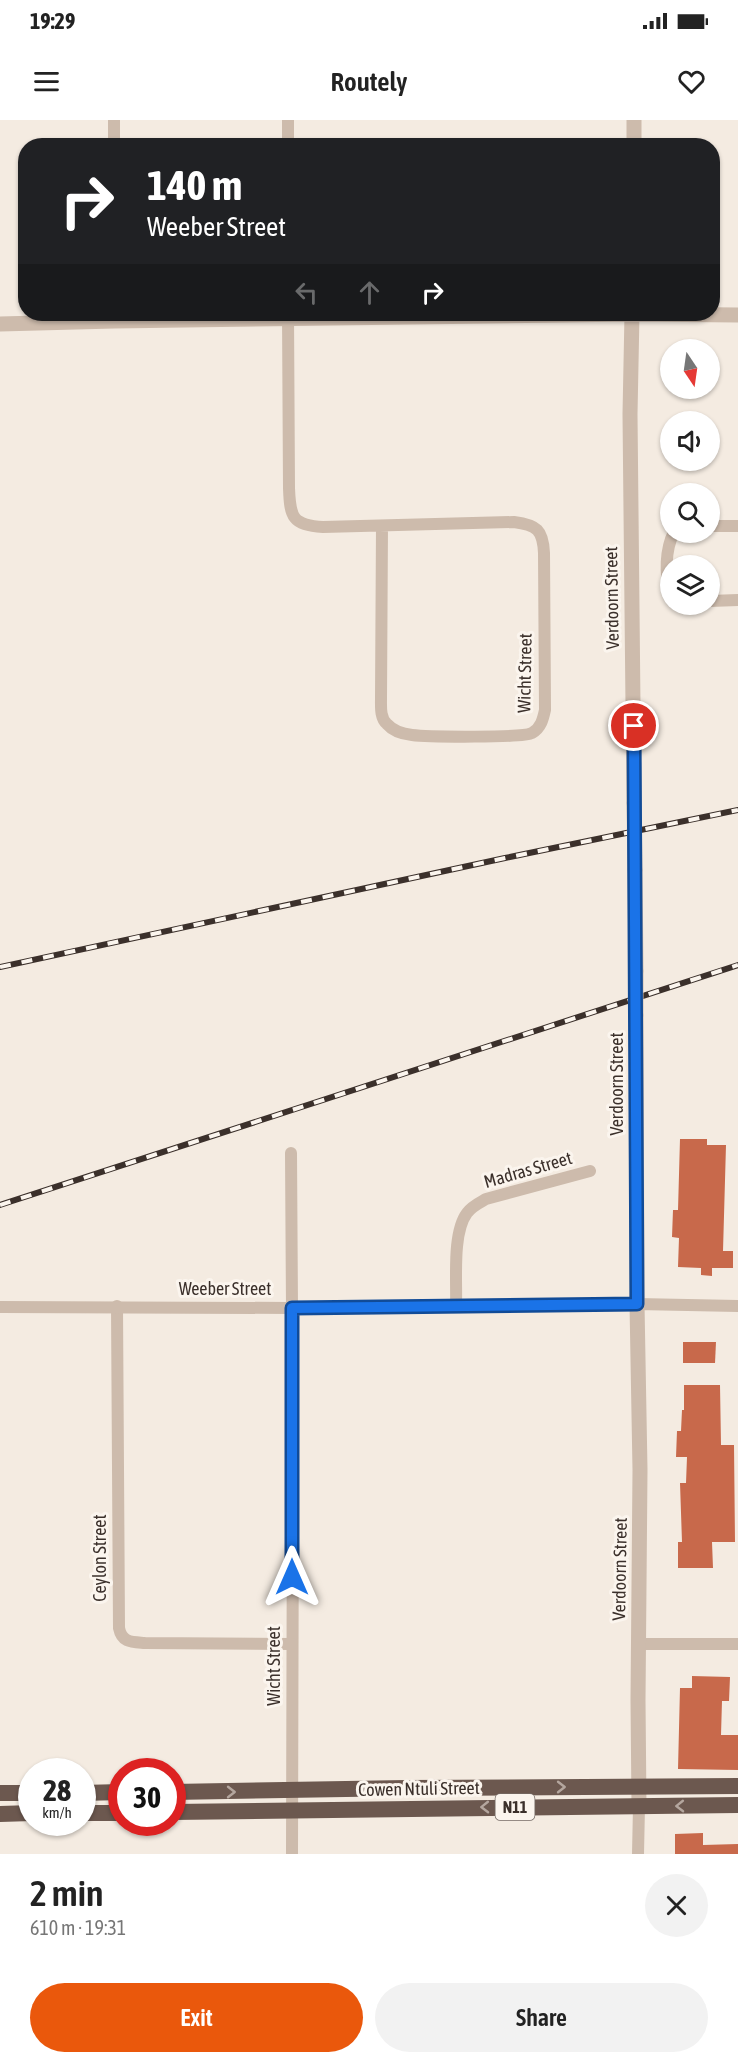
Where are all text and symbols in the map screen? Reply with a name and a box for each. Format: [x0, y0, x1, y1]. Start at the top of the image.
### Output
text: 19:29 [30, 8, 75, 34]
icon: menu [30, 65, 63, 98]
icon: heart [675, 65, 708, 98]
text: Routely [330, 66, 408, 97]
text: 140 m [147, 161, 242, 209]
icon: right [48, 162, 126, 240]
text: Weeber Street [147, 211, 286, 242]
icon: left [290, 276, 323, 309]
icon: ahead [353, 276, 386, 309]
icon: right [416, 276, 449, 309]
north arrow [660, 339, 720, 399]
map controls [660, 339, 720, 615]
button: sound [660, 411, 720, 471]
button: search [660, 483, 720, 543]
street label: Verdoorn Street [600, 546, 623, 650]
button: layers [660, 555, 720, 615]
street label: Wicht Street [513, 633, 536, 713]
pin [608, 700, 659, 751]
icon: arrive [617, 709, 650, 742]
street label: Verdoorn Street [606, 1032, 627, 1136]
street label: Madras Street [481, 1147, 574, 1192]
street label: Weeber Street [179, 1278, 271, 1299]
street label: Ceylon Street [89, 1514, 110, 1602]
street label: Verdoorn Street [608, 1517, 631, 1621]
position arrow [260, 1545, 324, 1609]
street label: Wicht Street [263, 1626, 284, 1706]
speed limit sign: 30 [108, 1758, 186, 1836]
text: 28 [43, 1773, 71, 1807]
street label: Cowen Ntuli Street [358, 1777, 480, 1800]
one-way arrow [556, 1781, 565, 1793]
one-way arrow [226, 1786, 235, 1798]
road number: N11 [496, 1794, 534, 1820]
one-way arrow [675, 1799, 684, 1812]
one-way arrow [480, 1801, 489, 1813]
text: km/h [42, 1804, 72, 1821]
text: 2 min [30, 1872, 104, 1914]
button: close [645, 1874, 708, 1937]
text: 610 m · 19:31 [30, 1916, 126, 1939]
button: Exit [30, 1983, 363, 2052]
button: Share [375, 1983, 708, 2052]

